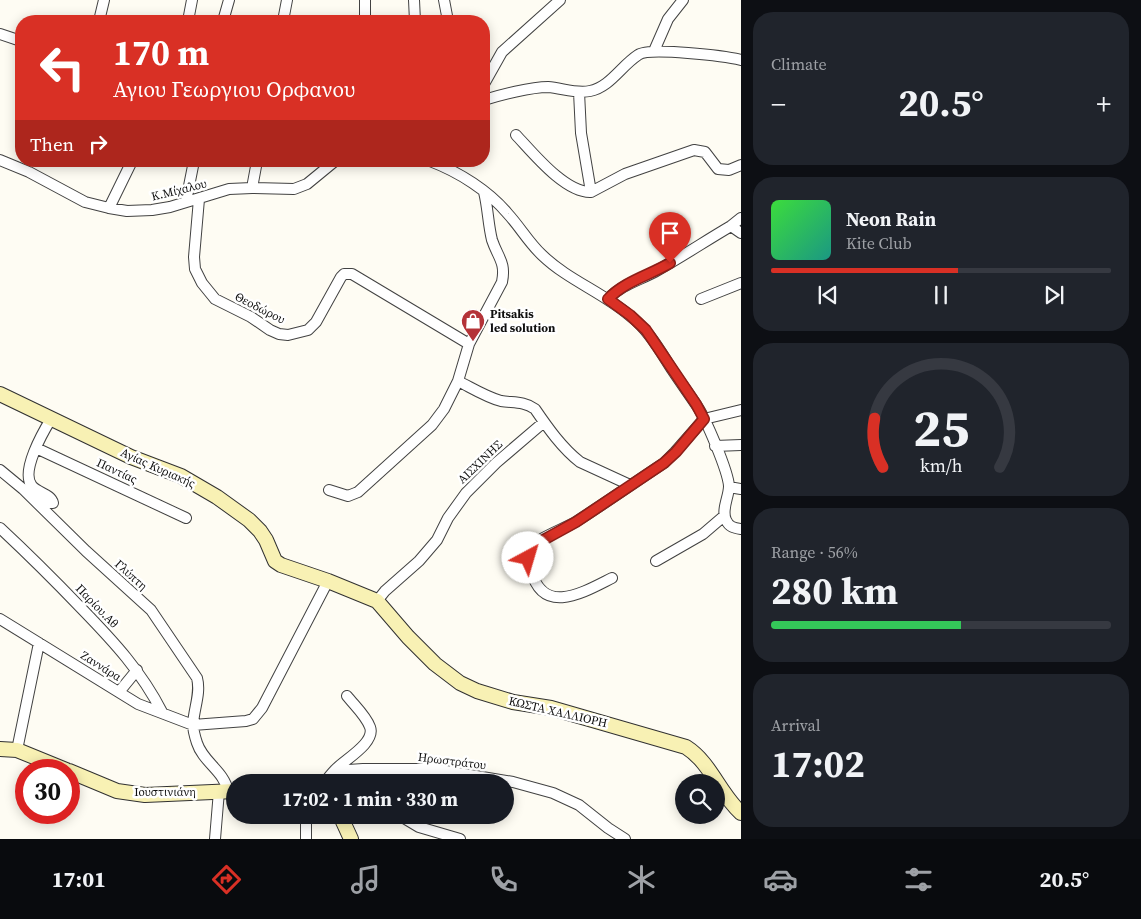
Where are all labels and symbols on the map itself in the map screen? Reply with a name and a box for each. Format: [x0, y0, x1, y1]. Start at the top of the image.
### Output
street label: Κ.Μίχαλου [150, 175, 208, 205]
pin [649, 212, 691, 263]
street label: Θεοδώρου [232, 289, 288, 327]
place label: Pitsakis led solution [490, 306, 556, 336]
shop icon: Pitsakis led solution [460, 308, 486, 342]
street label: ΑΙΣΧΙΝΗΣ [454, 437, 506, 487]
street label: Αγίας Κυριακής [118, 444, 198, 492]
street label: Παντίας [94, 455, 140, 488]
position arrow [501, 531, 553, 583]
street label: Γλύπτη [111, 556, 151, 594]
street label: Παρίου.Αθ [72, 581, 122, 631]
street label: Ζαννάρα [78, 647, 125, 685]
street label: ΚΩΣΤΑ ΧΑΛΛΙΟΡΗ [507, 693, 609, 731]
street label: Ηρωστράτου [417, 749, 487, 773]
speed limit sign: 30 [15, 759, 80, 824]
street label: Ιουστινιάνη [134, 784, 196, 800]

